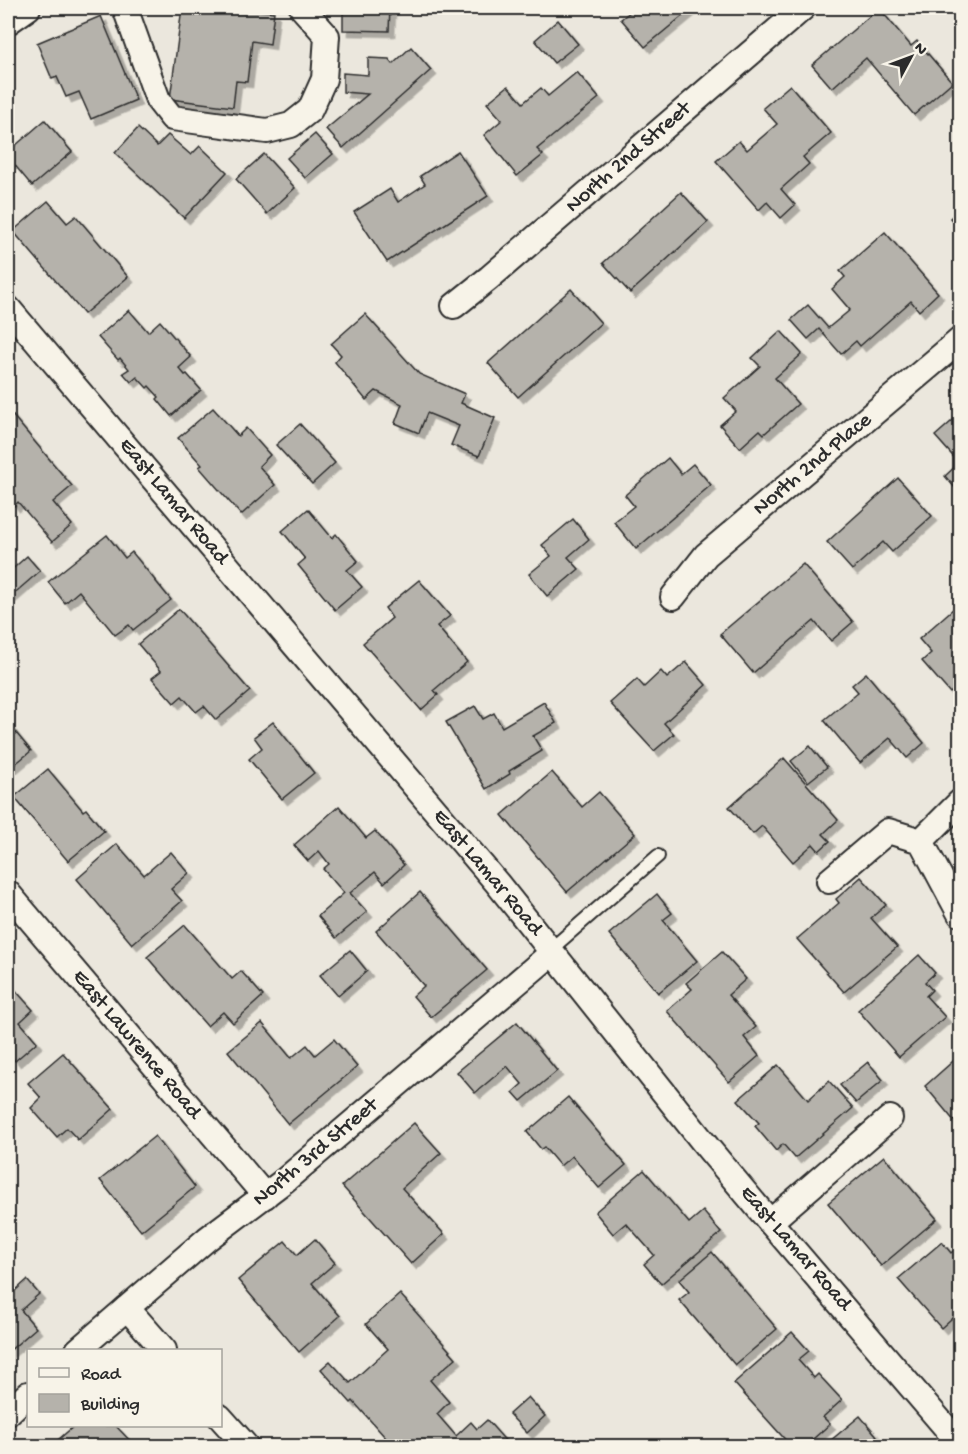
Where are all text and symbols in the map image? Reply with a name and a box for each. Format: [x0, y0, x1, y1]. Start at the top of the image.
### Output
north arrow [881, 27, 941, 87]
text: N [909, 39, 931, 60]
street label: North 2nd Street [561, 95, 699, 220]
street label: North 2nd Place [748, 407, 878, 522]
street label: East Lamar Road [112, 433, 235, 572]
street label: East Lamar Road [426, 804, 549, 943]
street label: East Lawrence Road [66, 965, 207, 1127]
street label: North 3rd Street [248, 1092, 385, 1213]
street label: East Lamar Road [734, 1181, 858, 1318]
legend [27, 1349, 222, 1427]
text: Road [81, 1365, 122, 1386]
text: Building [80, 1395, 140, 1416]

